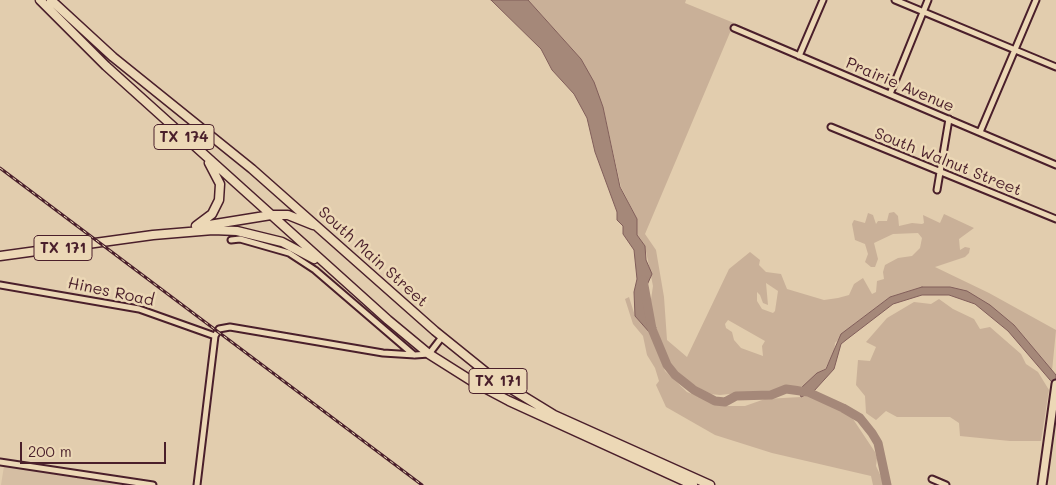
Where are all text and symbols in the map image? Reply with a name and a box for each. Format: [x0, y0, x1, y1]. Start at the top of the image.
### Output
street label: Prairie Avenue [843, 54, 957, 116]
road number: TX 174 [154, 124, 214, 150]
street label: South Walnut Street [872, 124, 1024, 200]
street label: South Main Street [314, 203, 432, 311]
road number: TX 171 [34, 236, 92, 260]
street label: Hines Road [66, 273, 156, 311]
road number: TX 171 [469, 368, 527, 394]
scale bar [22, 432, 169, 464]
text: 200 m [28, 441, 72, 461]

